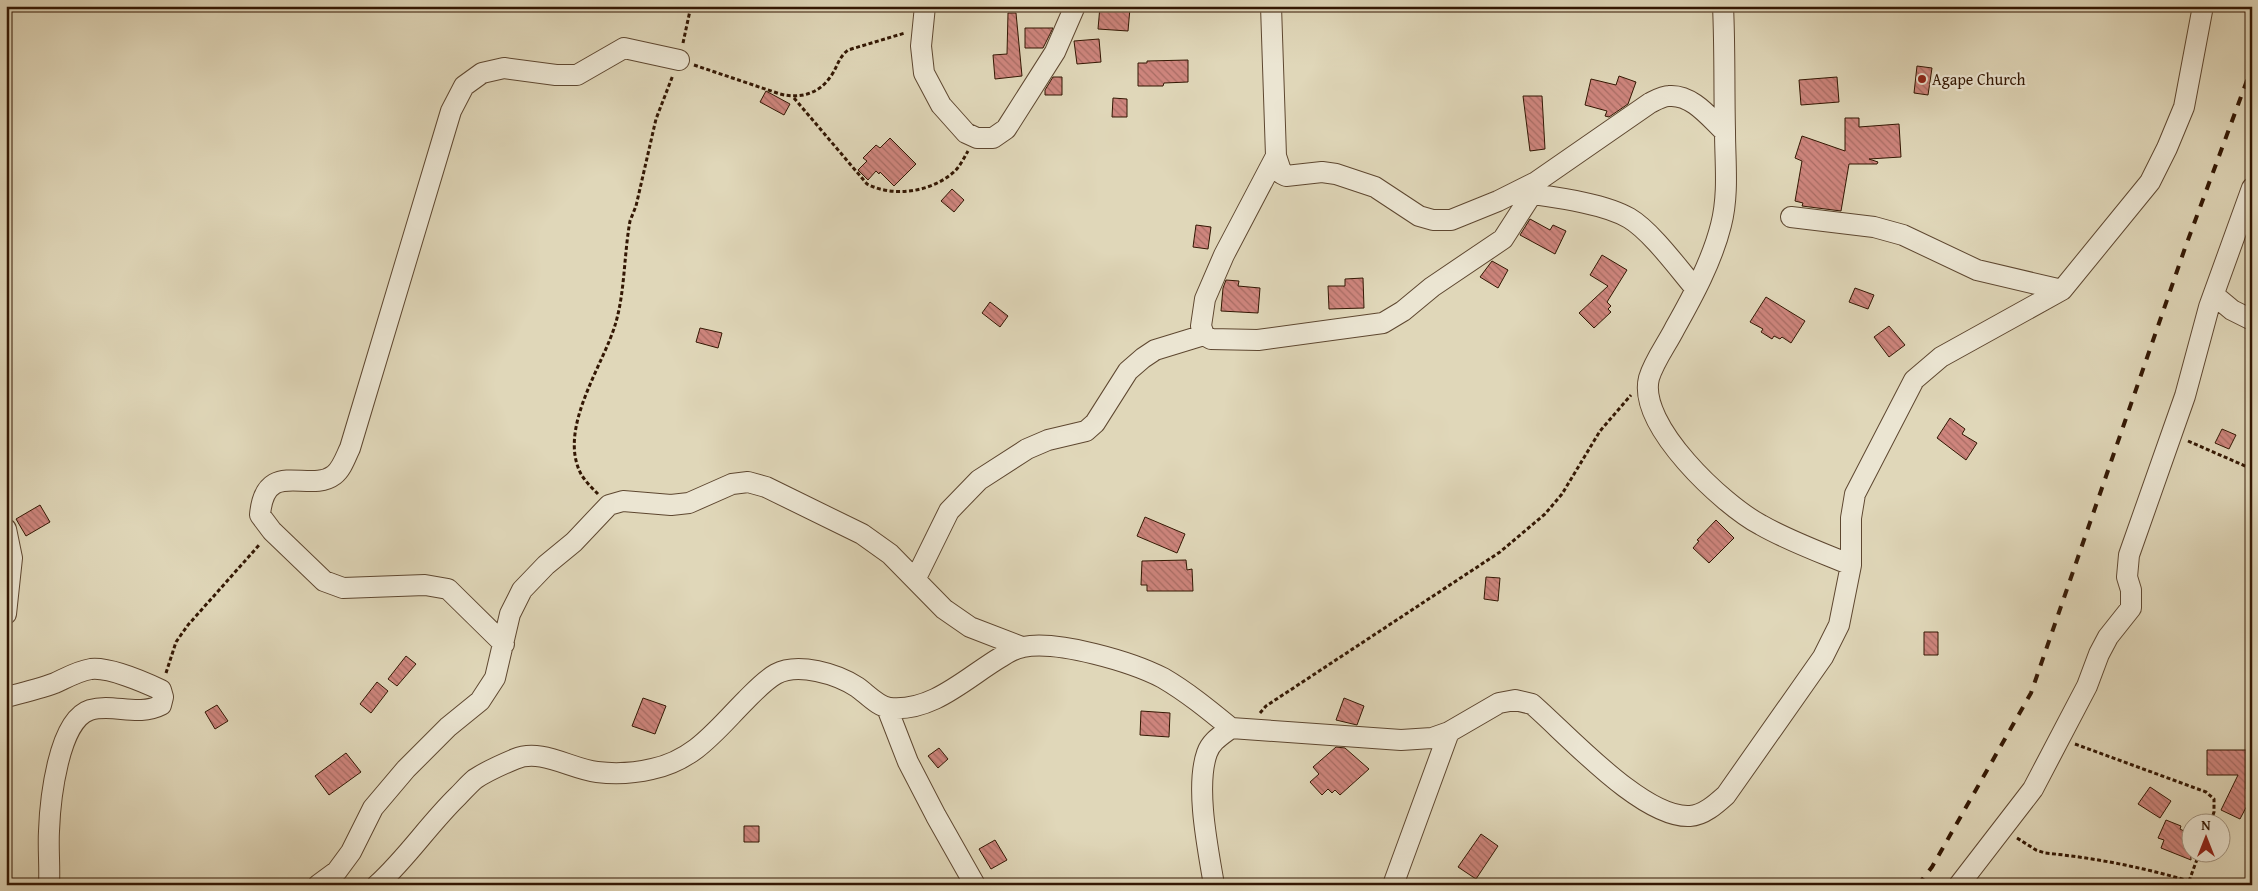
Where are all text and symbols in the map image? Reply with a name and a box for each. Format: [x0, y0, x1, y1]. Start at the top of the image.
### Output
place label: Agape Church [1932, 67, 2025, 91]
marker: Agape Church [1916, 73, 1928, 85]
north arrow [2180, 814, 2230, 864]
text: N [2201, 815, 2211, 835]

